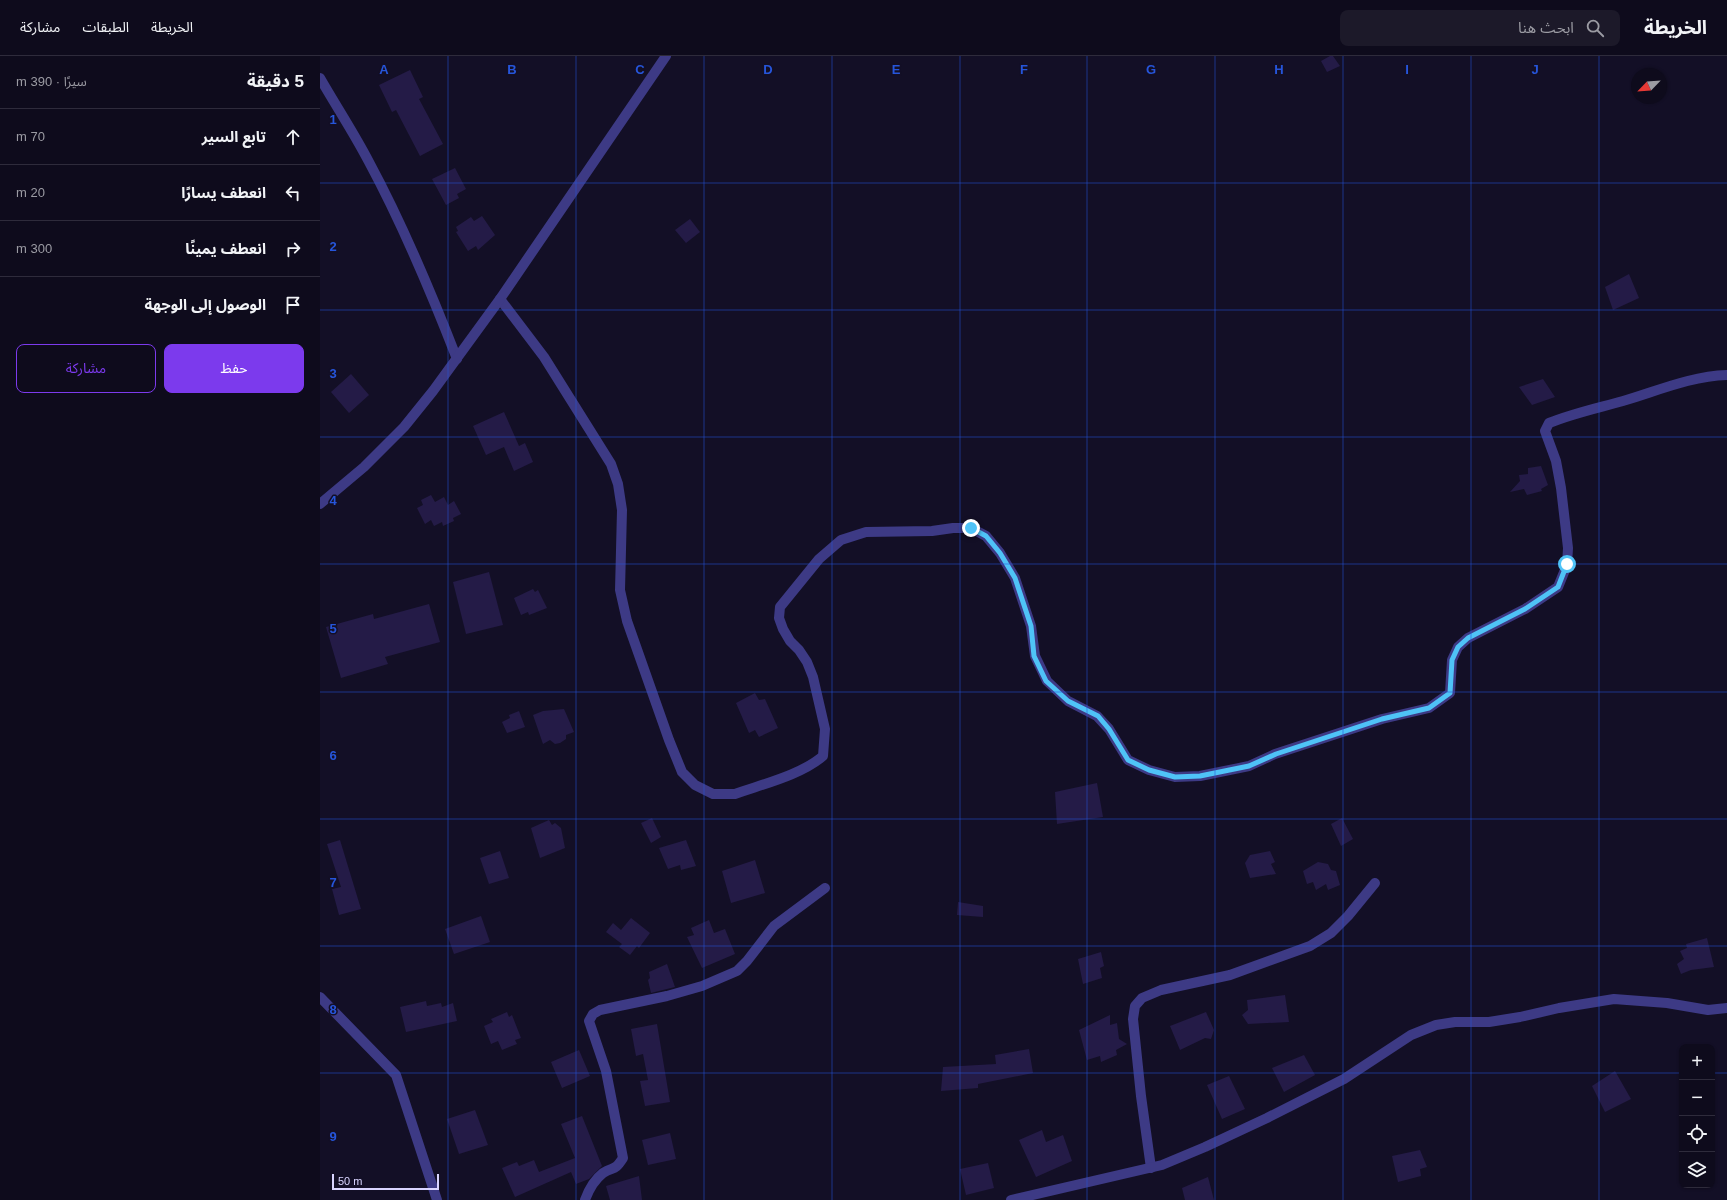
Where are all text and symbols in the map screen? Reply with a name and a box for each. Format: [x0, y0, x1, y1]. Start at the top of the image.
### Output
search box [1340, 10, 1620, 46]
icon: search [1584, 17, 1606, 39]
text: الخريطة [1644, 17, 1707, 38]
text: مشاركة [20, 19, 60, 35]
text: الطبقات [82, 19, 129, 35]
text: الخريطة [151, 19, 193, 35]
text: ابحث هنا [1518, 19, 1574, 36]
text: A [379, 62, 389, 77]
text: B [507, 62, 517, 77]
text: C [635, 62, 645, 77]
text: D [763, 62, 773, 77]
text: E [892, 62, 901, 77]
text: F [1020, 62, 1028, 77]
text: G [1146, 62, 1156, 77]
text: H [1274, 62, 1284, 77]
text: I [1405, 62, 1409, 77]
text: J [1531, 62, 1539, 77]
north arrow [1631, 68, 1667, 104]
text: 5 دقيقة [247, 72, 304, 91]
text: سيرًا · 390 m [16, 74, 87, 89]
text: 1 [329, 112, 337, 127]
icon: ahead [282, 126, 304, 148]
text: تابع السير [202, 128, 266, 145]
text: 70 m [16, 129, 45, 144]
icon: left [282, 182, 304, 204]
text: انعطف يسارًا [181, 184, 266, 201]
text: 20 m [16, 185, 45, 200]
icon: right [282, 238, 304, 260]
text: 2 [329, 239, 337, 254]
text: انعطف يمينًا [185, 240, 266, 257]
text: 300 m [16, 241, 52, 256]
icon: arrive [282, 294, 304, 316]
text: الوصول إلى الوجهة [144, 296, 266, 313]
button: مشاركة [16, 344, 156, 393]
button: حفظ [164, 344, 304, 393]
text: 3 [329, 366, 337, 381]
text: 4 [329, 493, 337, 508]
route end [962, 519, 980, 537]
route start [1558, 555, 1576, 573]
text: 5 [329, 621, 337, 636]
text: 6 [329, 748, 337, 763]
text: 7 [329, 875, 337, 890]
text: 8 [329, 1002, 337, 1017]
map controls [1679, 1044, 1715, 1188]
button: + [1679, 1044, 1715, 1080]
button: − [1679, 1080, 1715, 1116]
button: locate [1679, 1116, 1715, 1152]
text: 9 [329, 1129, 337, 1144]
button: layers [1679, 1152, 1715, 1188]
scale bar [332, 1172, 439, 1191]
text: 50 m [338, 1175, 362, 1187]

